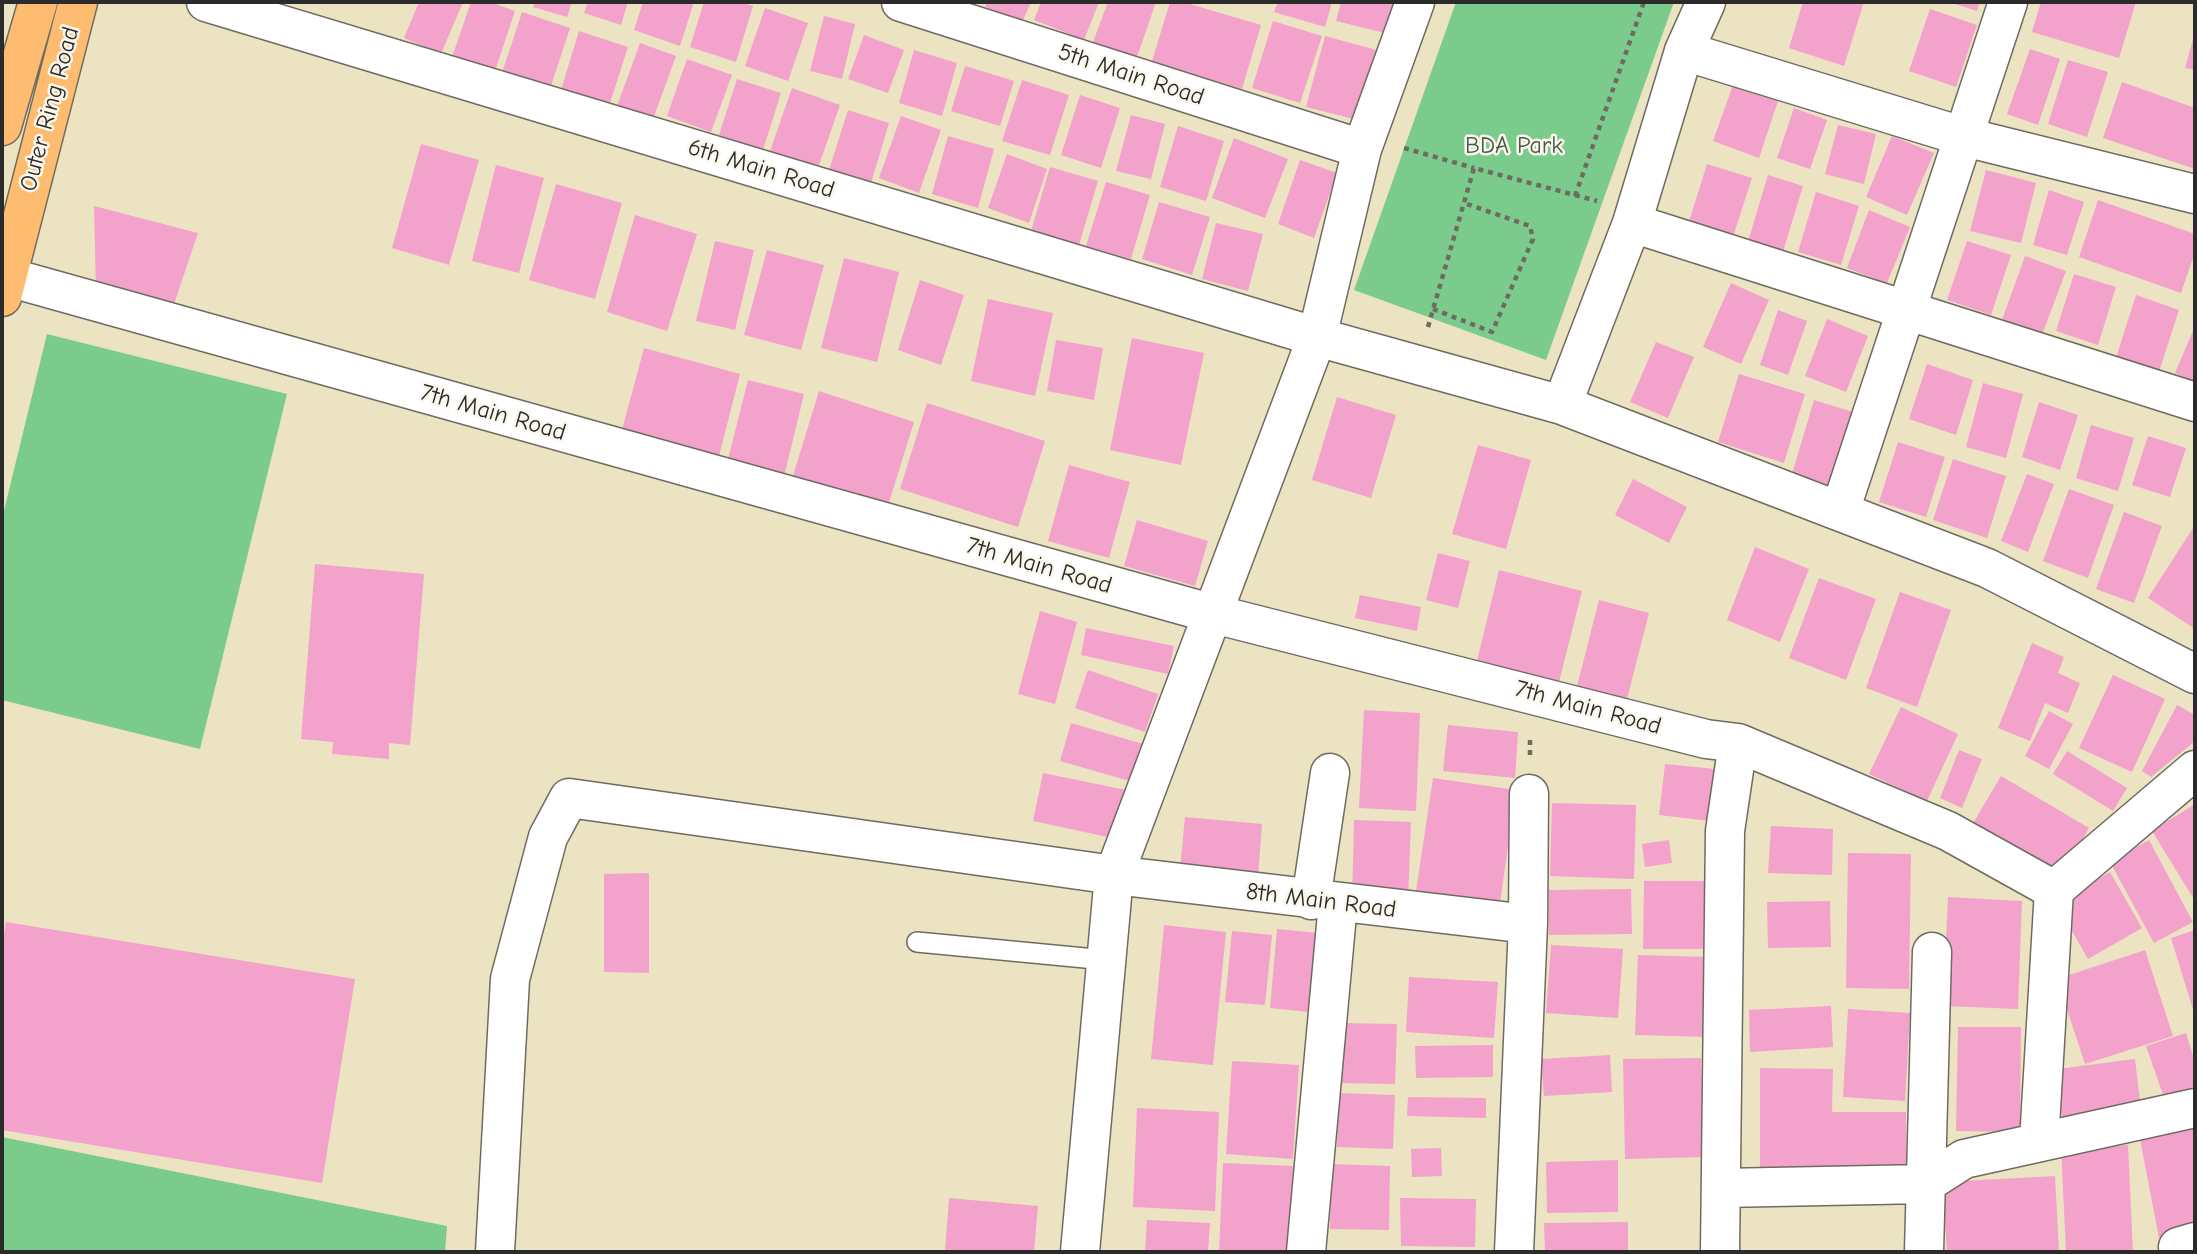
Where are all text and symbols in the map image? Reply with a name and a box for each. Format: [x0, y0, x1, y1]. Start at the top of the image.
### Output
street label: Outer Ring Road [14, 24, 86, 194]
street label: 5th Main Road [1054, 38, 1208, 112]
park label: BDA Park [1465, 132, 1563, 160]
street label: 6th Main Road [684, 133, 838, 205]
street label: 7th Main Road [417, 378, 569, 448]
street label: 7th Main Road [963, 531, 1115, 601]
street label: 7th Main Road [1512, 675, 1664, 741]
street label: 8th Main Road [1244, 877, 1398, 925]

